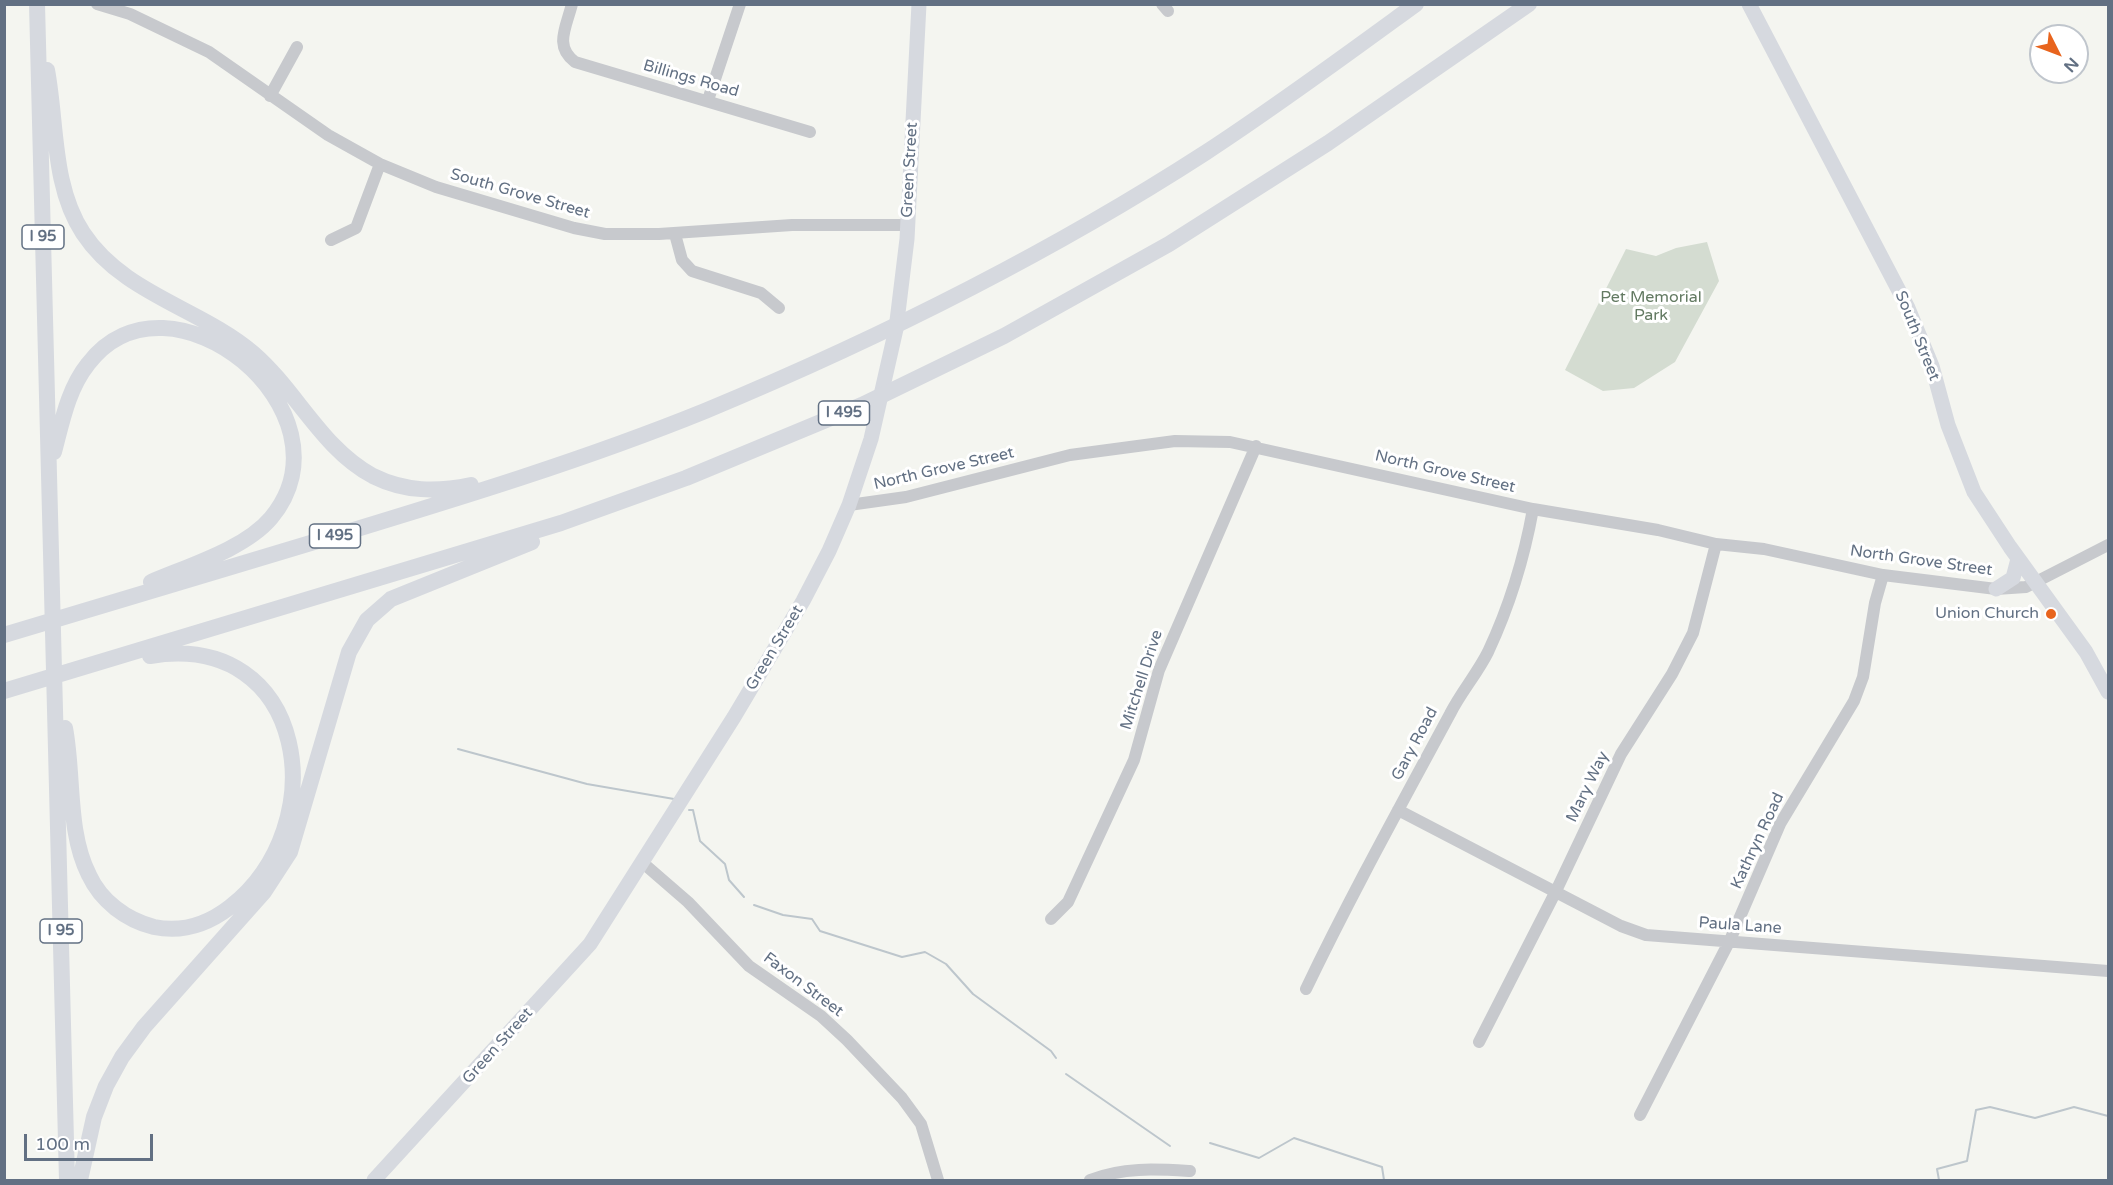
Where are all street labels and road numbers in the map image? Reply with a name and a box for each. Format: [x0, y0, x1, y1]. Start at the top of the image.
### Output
street label: Billings Road [641, 56, 741, 102]
street label: Green Street [898, 122, 922, 218]
street label: South Grove Street [448, 165, 592, 223]
road number: I 95 [22, 225, 64, 249]
street label: South Street [1890, 288, 1944, 384]
road number: I 495 [818, 401, 870, 425]
street label: North Grove Street [872, 444, 1016, 494]
street label: North Grove Street [1373, 447, 1517, 497]
road number: I 495 [310, 524, 360, 548]
street label: North Grove Street [1849, 542, 1993, 580]
street label: Green Street [742, 602, 808, 694]
street label: Mitchell Drive [1117, 628, 1167, 732]
street label: Gary Road [1388, 704, 1442, 784]
street label: Mary Way [1563, 749, 1613, 825]
street label: Kathryn Road [1727, 790, 1789, 892]
street label: Paula Lane [1698, 914, 1782, 938]
road number: I 95 [40, 919, 82, 943]
street label: Faxon Street [759, 949, 847, 1021]
street label: Green Street [459, 1004, 537, 1088]

